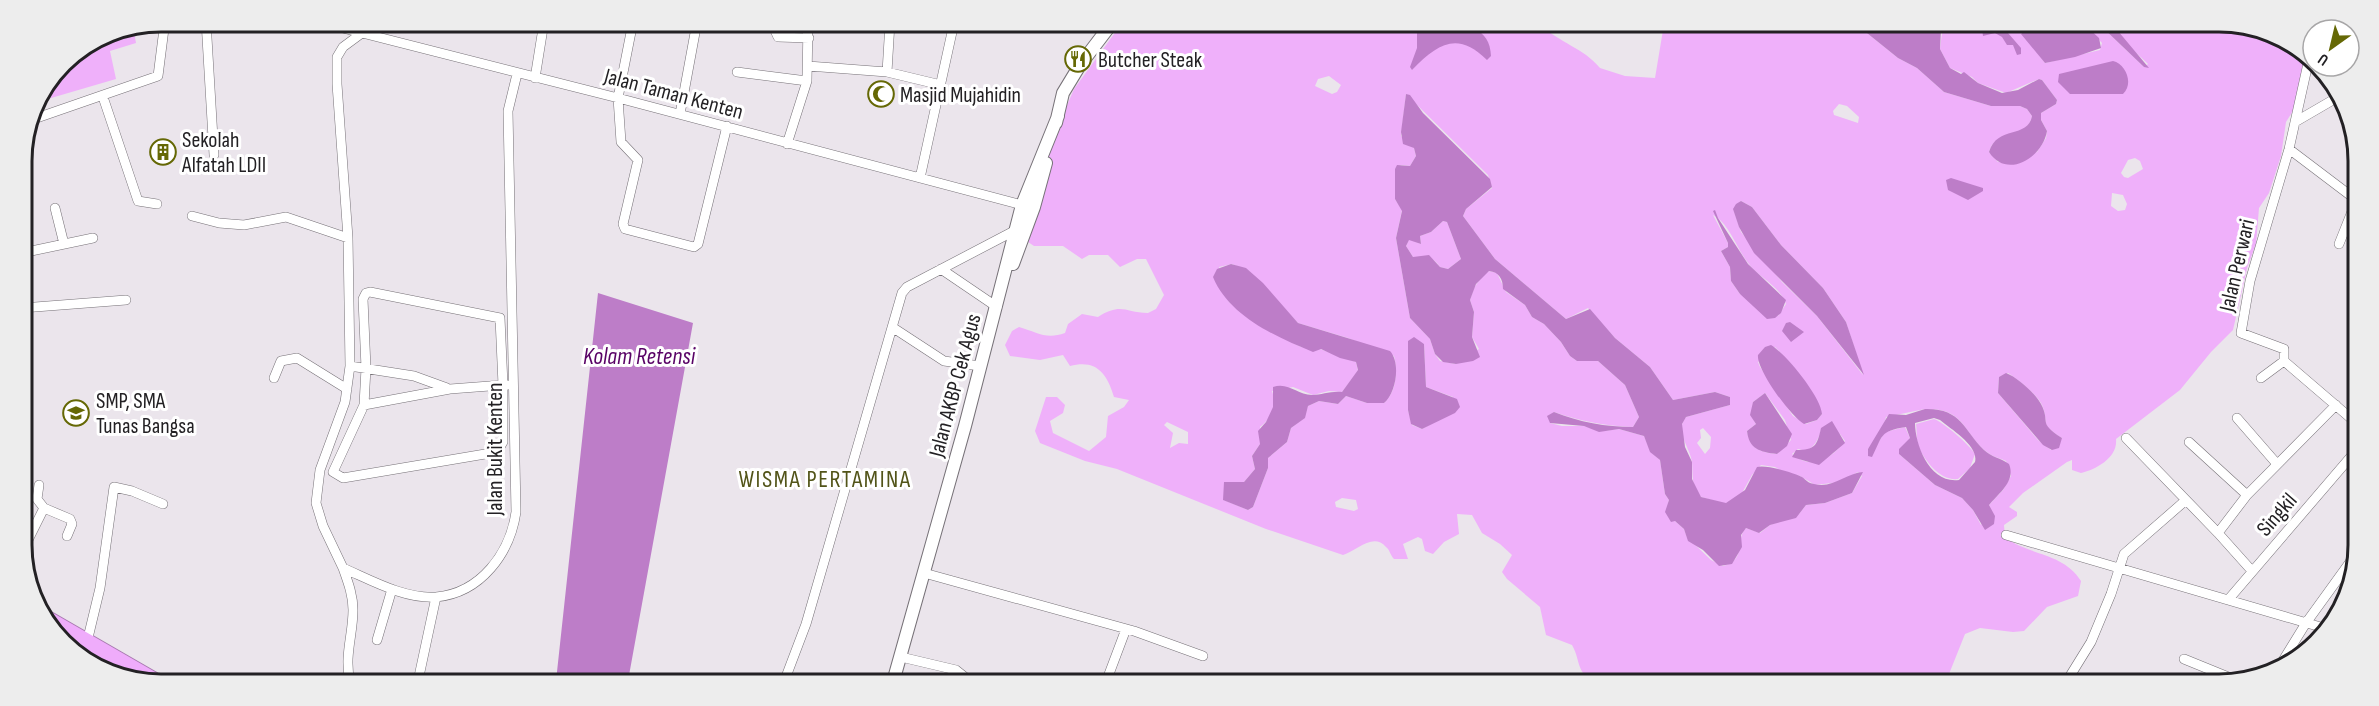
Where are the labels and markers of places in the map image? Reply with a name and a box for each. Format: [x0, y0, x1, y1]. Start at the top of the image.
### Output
restaurant icon: Butcher Steak [1063, 44, 1093, 74]
place label: Butcher Steak [1098, 47, 1203, 74]
mosque icon: Masjid Mujahidin [866, 79, 896, 109]
place label: Masjid Mujahidin [900, 82, 1021, 109]
place label: Sekolah Alfatah LDII [181, 127, 266, 179]
building icon: Sekolah Alfatah LDII [148, 137, 178, 167]
place label: SMP, SMA Tunas Bangsa [96, 388, 195, 440]
school or university icon: SMP, SMA Tunas Bangsa [61, 398, 91, 428]

